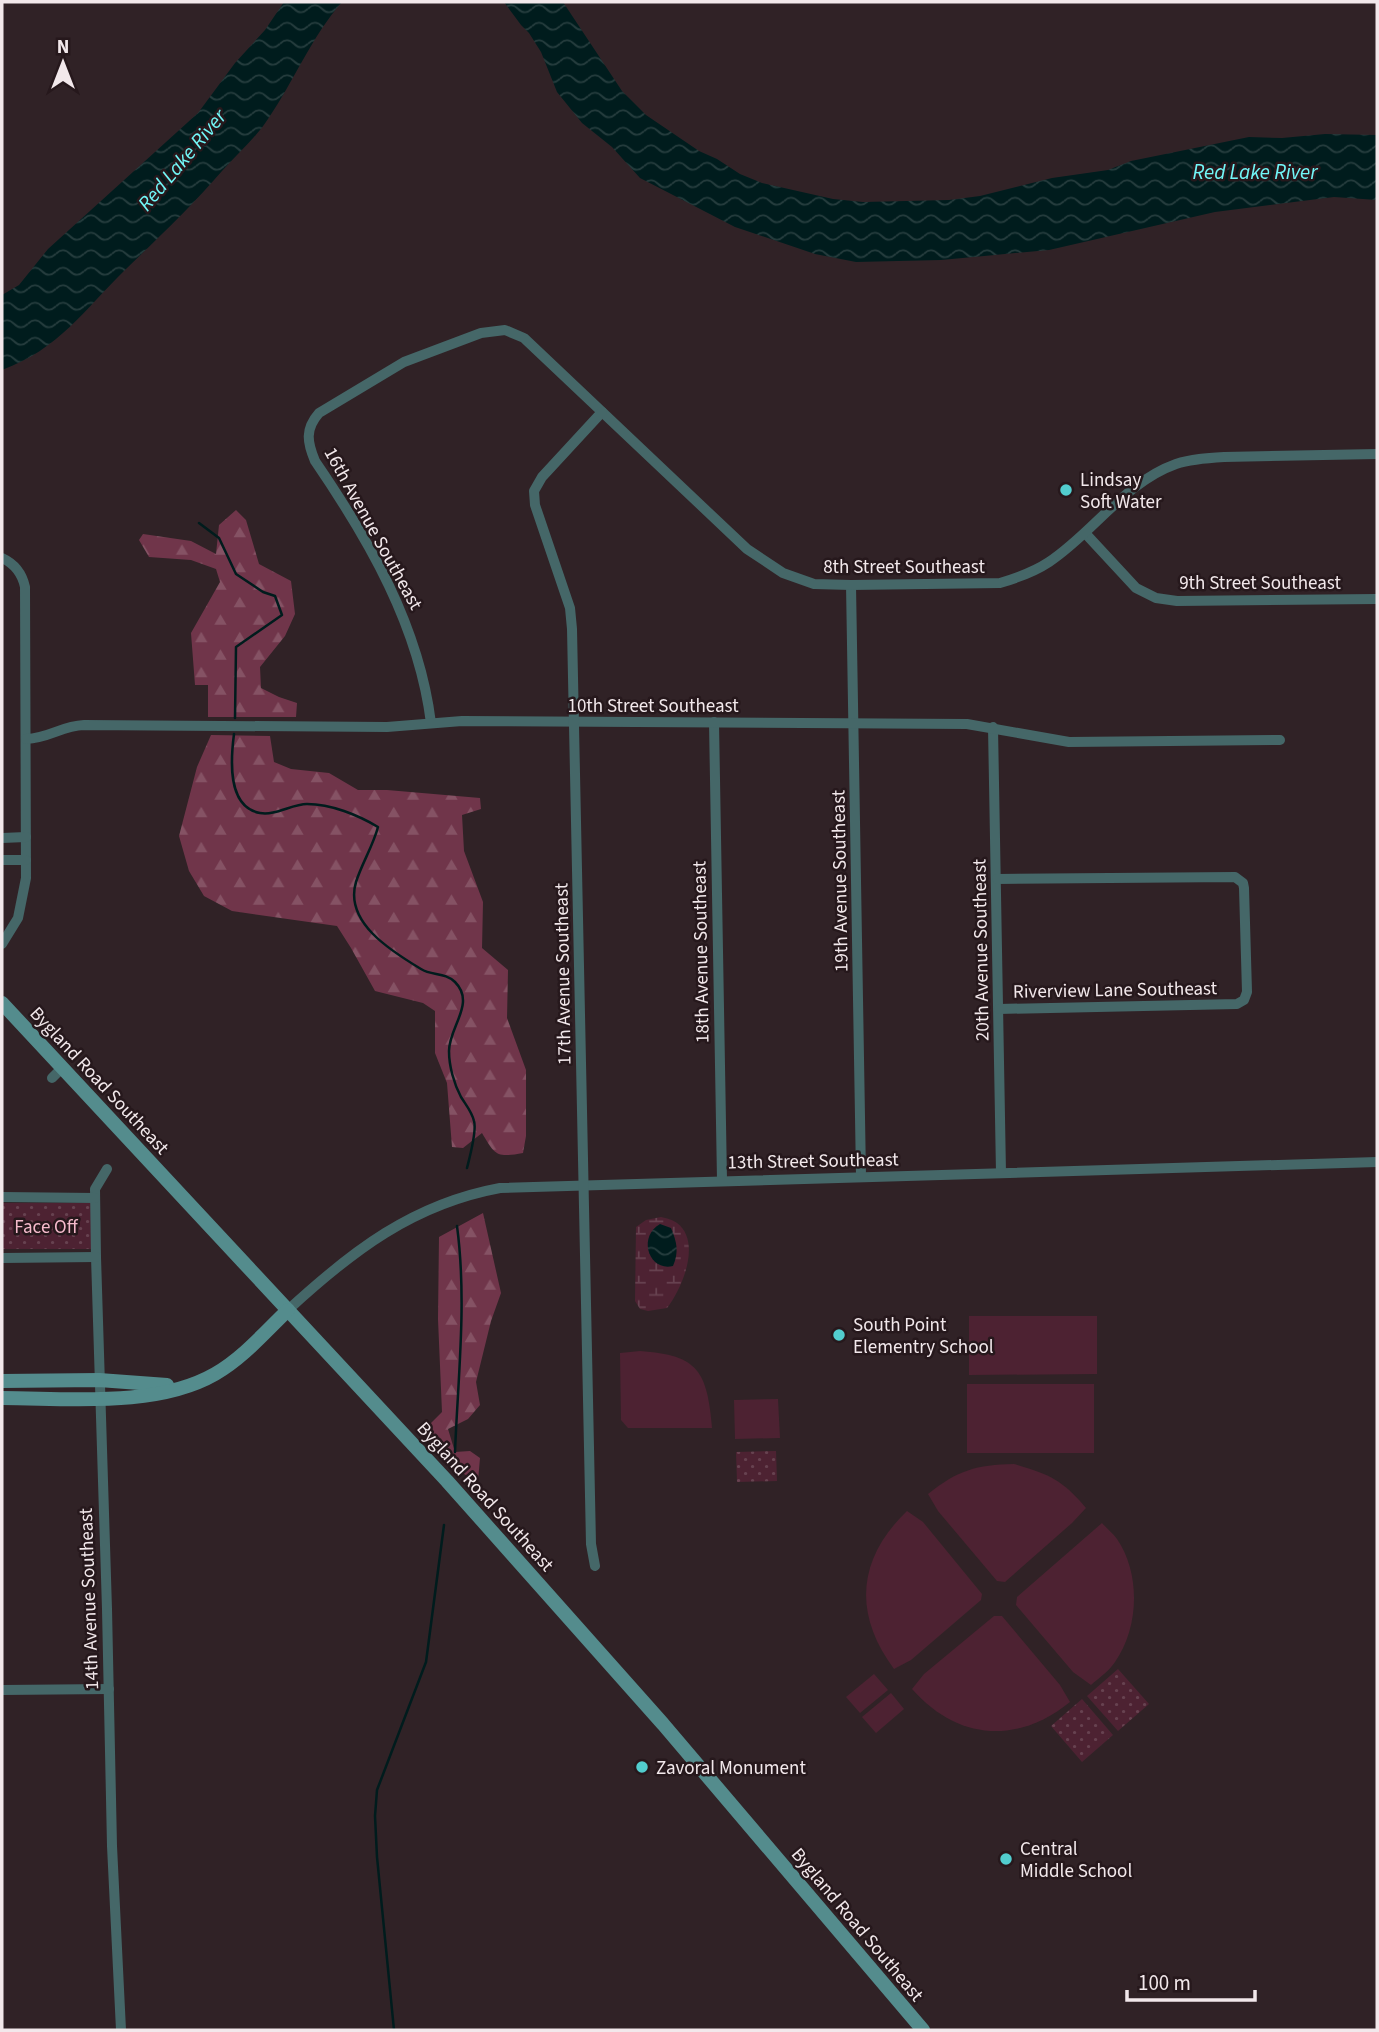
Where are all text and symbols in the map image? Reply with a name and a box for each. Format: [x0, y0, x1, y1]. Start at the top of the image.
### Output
north arrow [28, 28, 98, 98]
text: N [57, 34, 69, 61]
water label: Red Lake River [130, 102, 234, 217]
water label: Red Lake River [1193, 157, 1318, 187]
street label: 16th Avenue Southeast [317, 443, 429, 615]
place label: Lindsay Soft Water [1080, 467, 1162, 516]
marker: Lindsay Soft Water [1058, 482, 1074, 498]
street label: 8th Street Southeast [823, 554, 985, 581]
street label: 9th Street Southeast [1179, 570, 1341, 597]
street label: 10th Street Southeast [567, 693, 739, 720]
street label: 19th Avenue Southeast [825, 789, 856, 972]
street label: 20th Avenue Southeast [966, 858, 997, 1041]
street label: 18th Avenue Southeast [686, 860, 717, 1043]
street label: 17th Avenue Southeast [548, 882, 579, 1065]
street label: Riverview Lane Southeast [1013, 975, 1218, 1006]
street label: Bygland Road Southeast [23, 1001, 175, 1161]
street label: 13th Street Southeast [727, 1146, 899, 1176]
park label: Face Off [14, 1214, 79, 1241]
place label: South Point Elementry School [853, 1312, 994, 1361]
marker: South Point Elementry School [831, 1327, 847, 1343]
street label: Bygland Road Southeast [410, 1416, 560, 1578]
street label: 14th Avenue Southeast [73, 1507, 106, 1690]
place label: Zavoral Monument [656, 1755, 806, 1782]
marker: Zavoral Monument [634, 1759, 650, 1775]
place label: Central Middle School [1020, 1836, 1132, 1885]
street label: Bygland Road Southeast [784, 1842, 930, 2008]
marker: Central Middle School [998, 1851, 1014, 1867]
scale bar [1127, 1958, 1255, 2002]
text: 100 m [1138, 1968, 1191, 1998]

